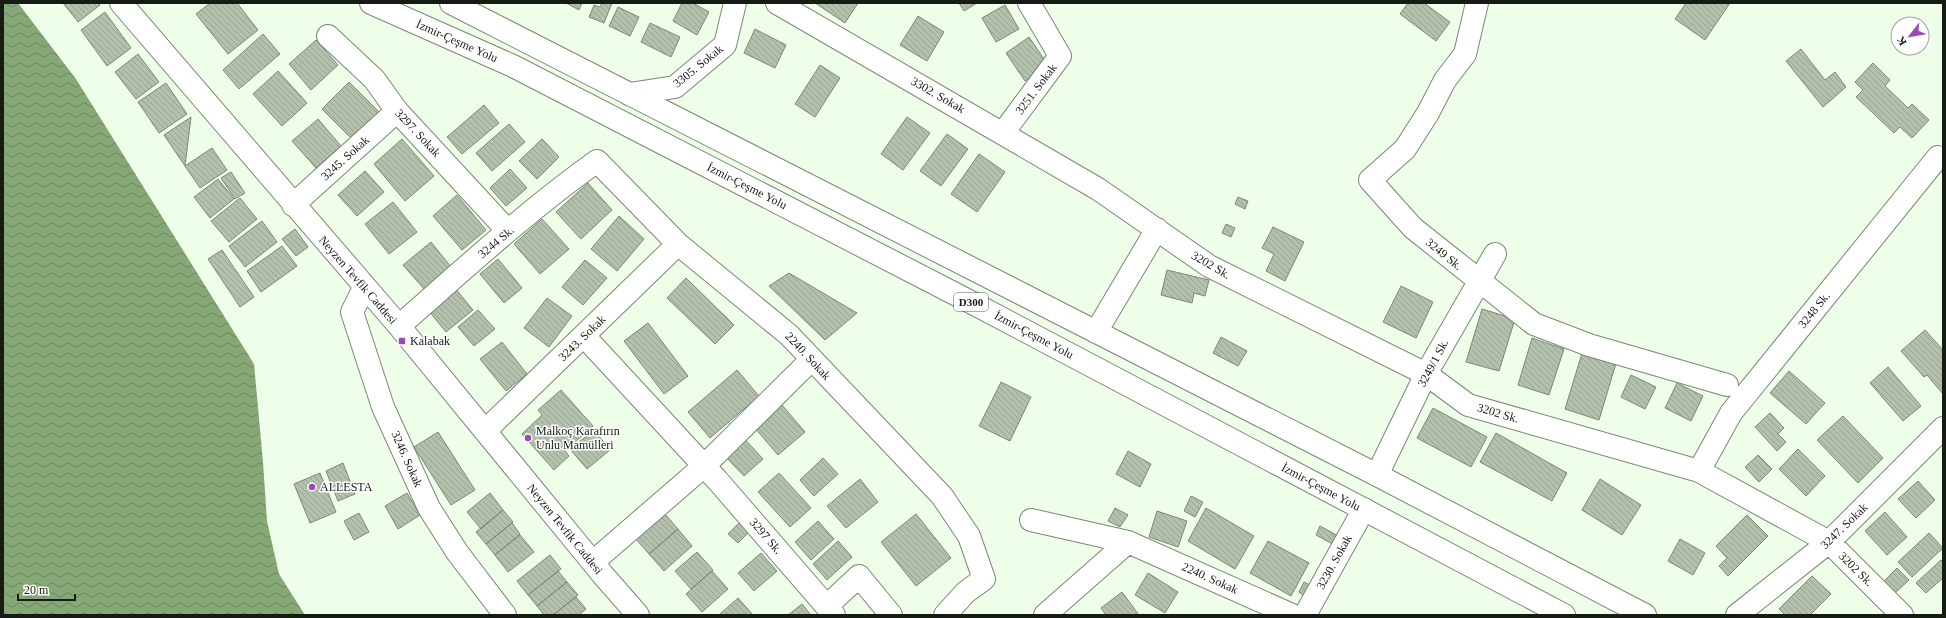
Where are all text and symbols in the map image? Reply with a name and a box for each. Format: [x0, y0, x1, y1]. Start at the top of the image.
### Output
north arrow [1890, 16, 1930, 56]
street label: İzmir-Çeşme Yolu [414, 17, 500, 65]
text: K [1894, 34, 1909, 48]
street label: 3305. Sokak [670, 42, 726, 90]
street label: 3251. Sokak [1012, 61, 1060, 117]
street label: 3302. Sokak [909, 74, 967, 116]
street label: 3297. Sokak [392, 106, 444, 160]
street label: 3245. Sokak [318, 133, 372, 183]
street label: İzmir-Çeşme Yolu [705, 160, 789, 212]
street label: 3244 Sk. [475, 223, 517, 261]
street label: Neyzen Tevfik Caddesi [316, 233, 401, 327]
street label: 3249 Sk. [1423, 235, 1465, 273]
street label: 3202 Sk. [1189, 248, 1233, 282]
street label: 3248 Sk. [1795, 289, 1833, 331]
road number: D300 [954, 293, 988, 311]
street label: İzmir-Çeşme Yolu [992, 308, 1076, 362]
street label: 3243. Sokak [556, 312, 608, 364]
street label: 2240. Sokak [782, 329, 834, 383]
place label: Kalabak [410, 334, 450, 348]
marker: Kalabak [397, 336, 407, 346]
street label: 3249/1 Sk. [1415, 337, 1451, 389]
street label: 3202 Sk. [1476, 400, 1520, 426]
place label: Malkoç Karafırın Unlu Mamülleri [536, 424, 620, 452]
street label: 3246. Sokak [388, 429, 426, 489]
marker: Malkoç Karafırın Unlu Mamülleri [523, 433, 533, 443]
street label: İzmir-Çeşme Yolu [1279, 460, 1363, 514]
place label: ALLESTA [320, 480, 373, 494]
street label: Neyzen Tevfik Caddesi [524, 481, 606, 578]
marker: ALLESTA [307, 482, 317, 492]
street label: 3247. Sokak [1818, 500, 1870, 552]
street label: 3297 Sk. [747, 515, 785, 557]
street label: 3230. Sokak [1313, 532, 1355, 592]
street label: 3202 Sk. [1836, 549, 1876, 589]
street label: 2240. Sokak [1180, 559, 1240, 597]
scale bar [18, 576, 75, 602]
text: 20 m [24, 583, 49, 597]

